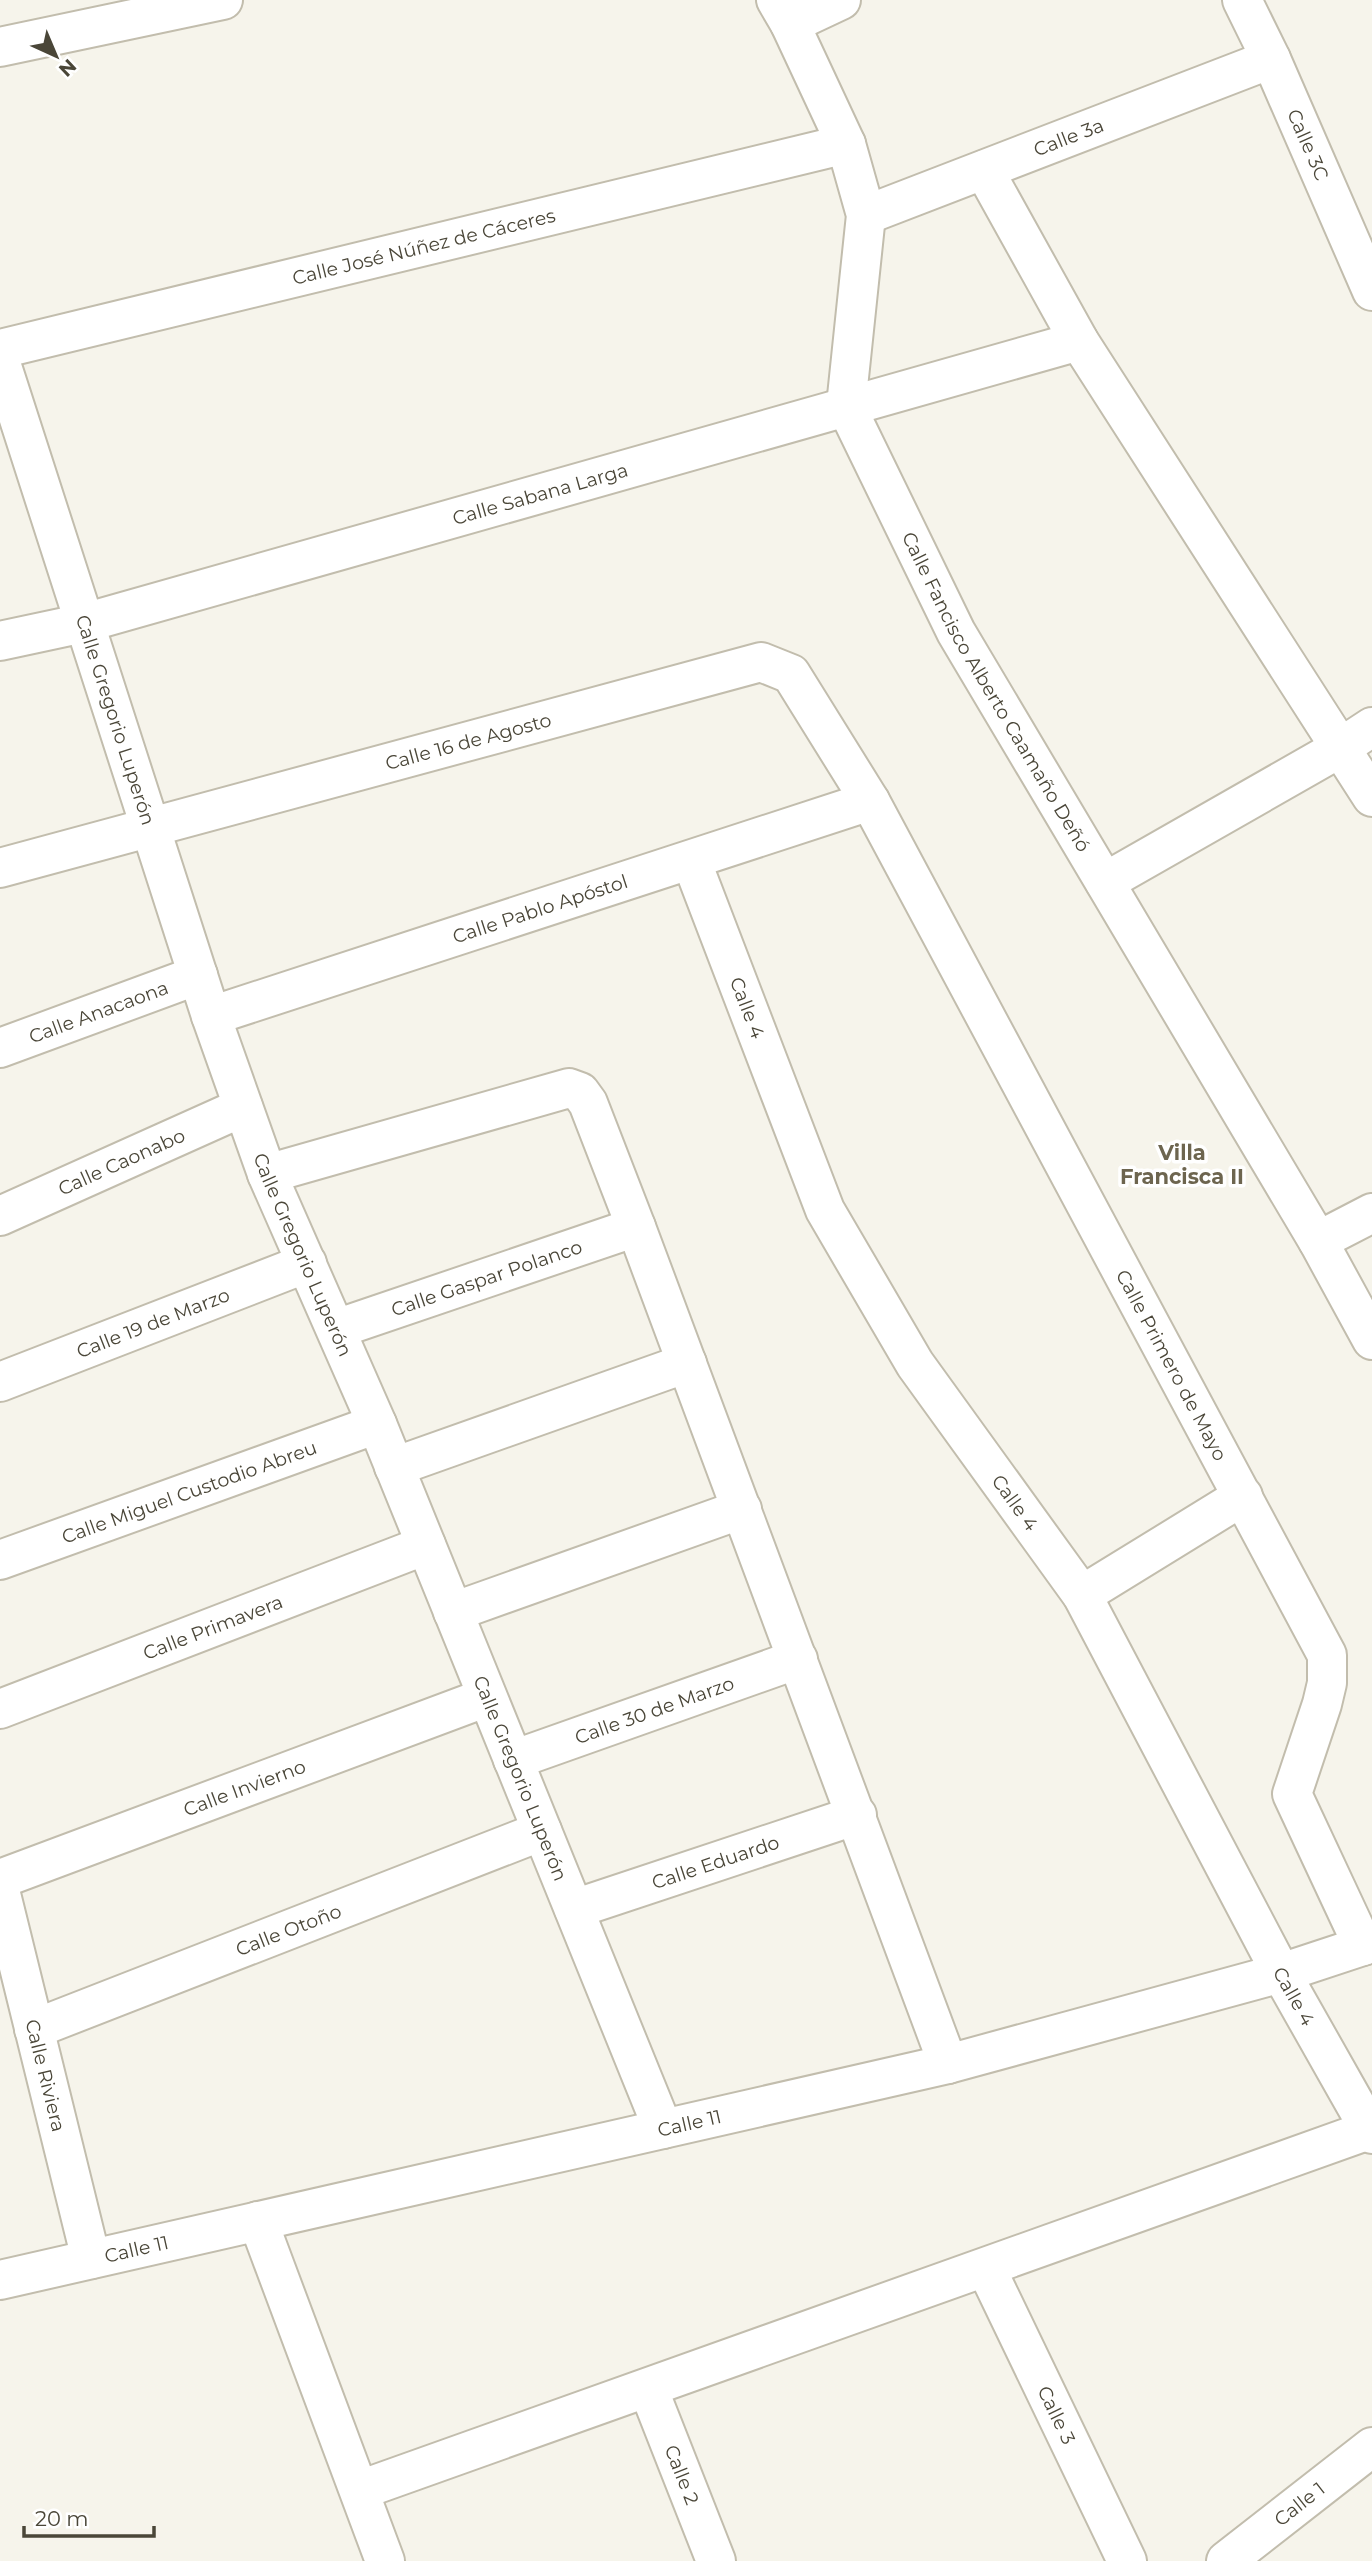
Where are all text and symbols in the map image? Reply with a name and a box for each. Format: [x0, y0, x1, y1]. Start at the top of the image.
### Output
north arrow [21, 21, 91, 91]
text: N [54, 54, 81, 81]
street label: Calle 3C [1283, 105, 1334, 184]
street label: Calle 3a [1030, 113, 1107, 161]
street label: Calle José Núñez de Cáceres [290, 203, 558, 289]
street label: Calle Sabana Larga [450, 458, 630, 530]
street label: Calle Fancisco Alberto Caamaño Deñó [897, 528, 1095, 856]
street label: Calle Gregorio Luperón [71, 612, 160, 828]
street label: Calle 16 de Agosto [383, 708, 554, 775]
street label: Calle Pablo Apóstol [449, 869, 630, 948]
street label: Calle 4 [725, 974, 770, 1042]
street label: Calle Anacaona [26, 975, 171, 1048]
street label: Calle Caonabo [54, 1123, 188, 1200]
district label: Villa Francisca II [1120, 1140, 1244, 1189]
street label: Calle Gregorio Luperón [249, 1150, 357, 1360]
street label: Calle Gaspar Polanco [388, 1235, 585, 1321]
street label: Calle Primero de Mayo [1111, 1266, 1232, 1465]
street label: Calle 19 de Marzo [73, 1283, 233, 1363]
street label: Calle Miguel Custodio Abreu [58, 1435, 320, 1548]
street label: Calle 4 [987, 1470, 1043, 1535]
street label: Calle Primavera [140, 1590, 286, 1664]
street label: Calle 30 de Marzo [572, 1671, 737, 1749]
street label: Calle Gregorio Luperón [469, 1672, 573, 1884]
street label: Calle Invierno [180, 1754, 309, 1821]
street label: Calle Eduardo [649, 1830, 782, 1894]
street label: Calle Otoño [232, 1899, 344, 1961]
street label: Calle 4 [1268, 1963, 1320, 2030]
street label: Calle Riviera [21, 2017, 71, 2134]
street label: Calle 11 [655, 2105, 724, 2141]
street label: Calle 11 [102, 2230, 171, 2267]
street label: Calle 3 [1033, 2382, 1080, 2448]
street label: Calle 2 [660, 2441, 704, 2508]
street label: Calle 1 [1269, 2477, 1329, 2531]
scale bar [24, 2494, 154, 2538]
text: 20 m [35, 2506, 89, 2531]

